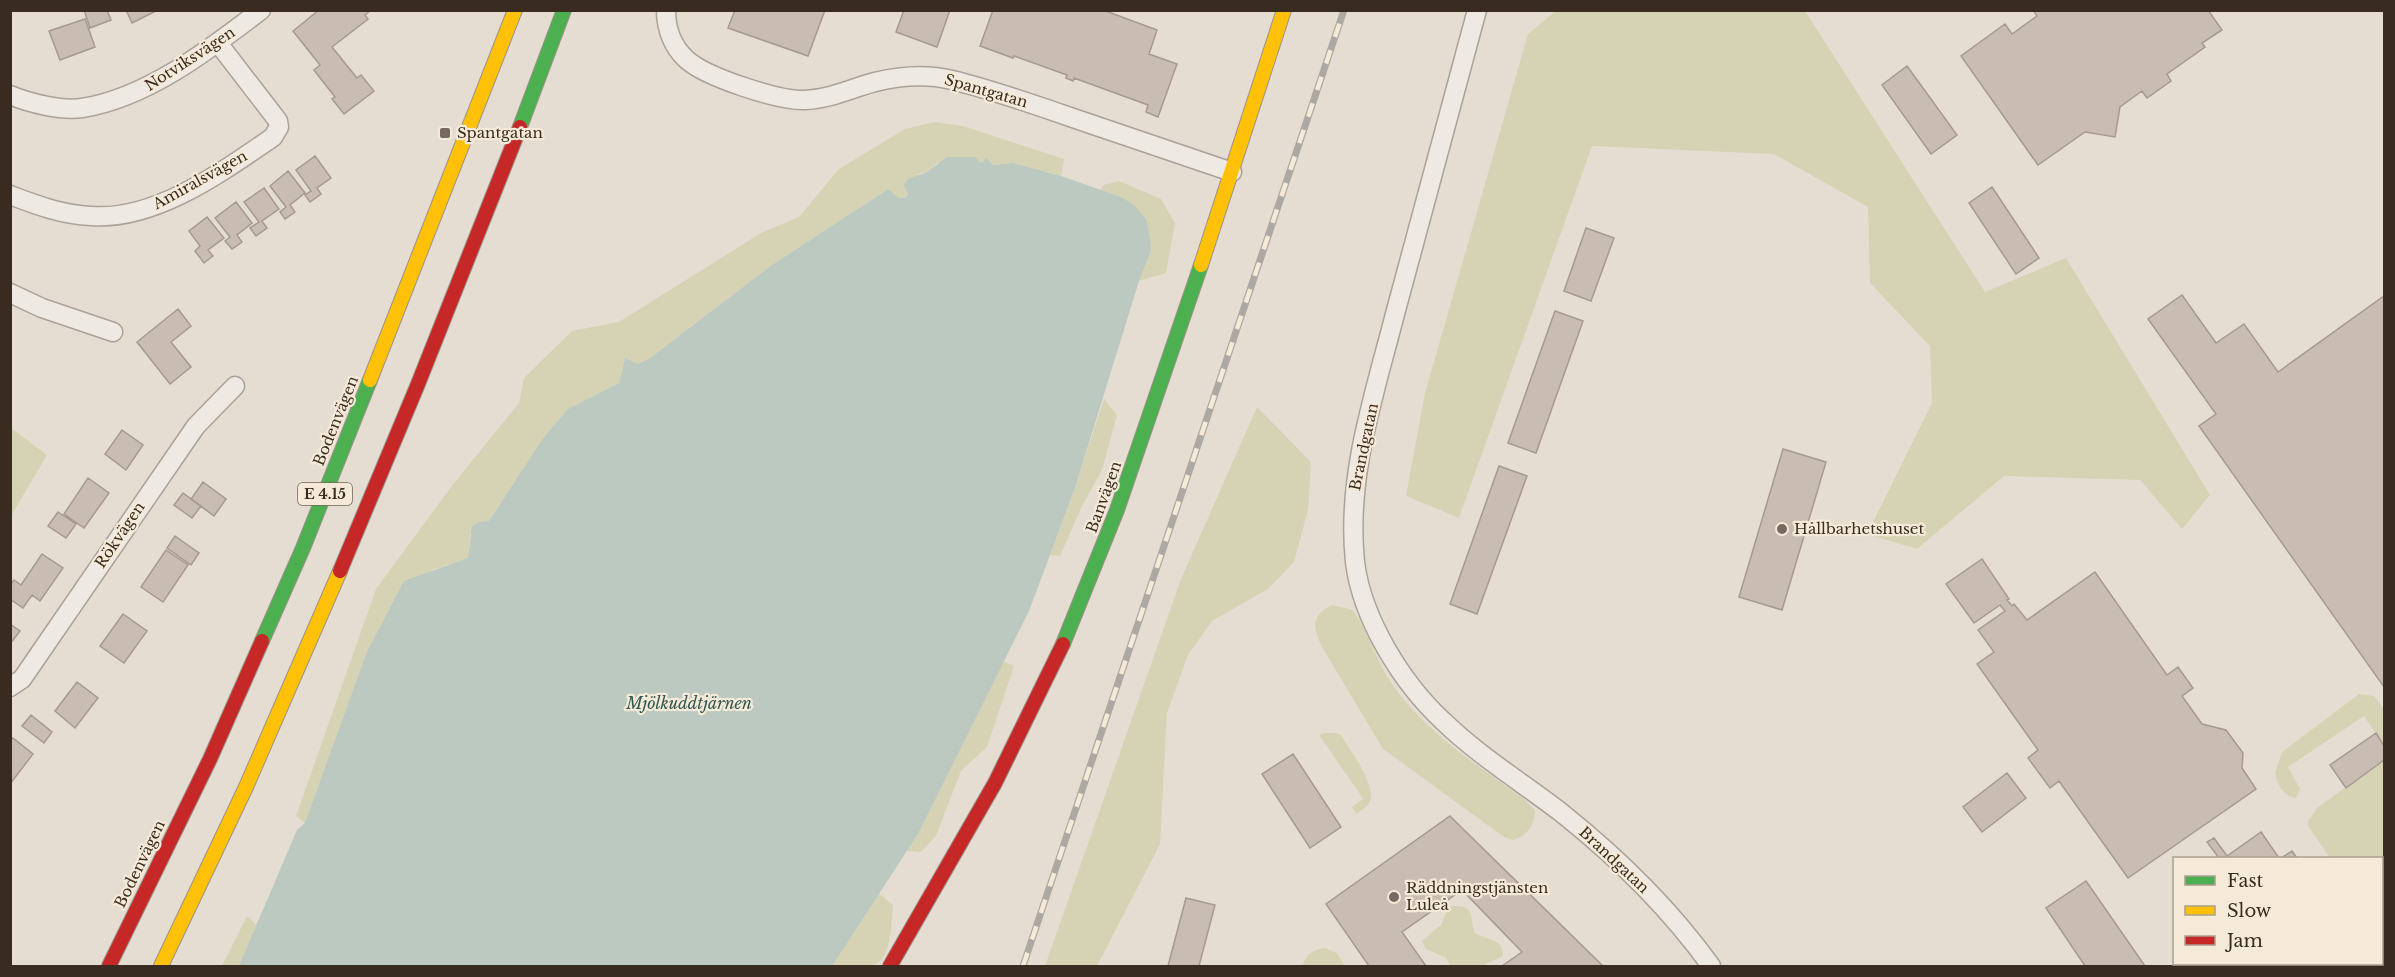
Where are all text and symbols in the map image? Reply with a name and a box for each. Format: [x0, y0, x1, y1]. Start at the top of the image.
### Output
street label: Notviksvägen [141, 22, 238, 95]
street label: Spantgatan [942, 70, 1030, 111]
place label: Spantgatan [457, 123, 543, 142]
marker: Spantgatan [438, 126, 452, 140]
street label: Amiralsvägen [148, 146, 250, 214]
street label: Bodenvägen [309, 373, 362, 469]
street label: Brandgatan [1345, 401, 1382, 492]
street label: Banvägen [1082, 458, 1125, 535]
road number: E 4.15 [298, 483, 352, 505]
street label: Rökvägen [90, 498, 149, 571]
place label: Hållbarhetshuset [1794, 519, 1924, 538]
marker: Hållbarhetshuset [1775, 522, 1789, 536]
water label: Mjölkuddtjärnen [625, 693, 752, 713]
street label: Bodenvägen [110, 817, 169, 911]
street label: Brandgatan [1575, 822, 1653, 897]
legend [2173, 857, 2383, 965]
text: Fast [2227, 870, 2264, 892]
place label: Räddningstjänsten Luleå [1406, 878, 1548, 914]
marker: Räddningstjänsten Luleå [1387, 890, 1401, 904]
text: Slow [2227, 900, 2272, 922]
text: Jam [2225, 930, 2263, 952]

